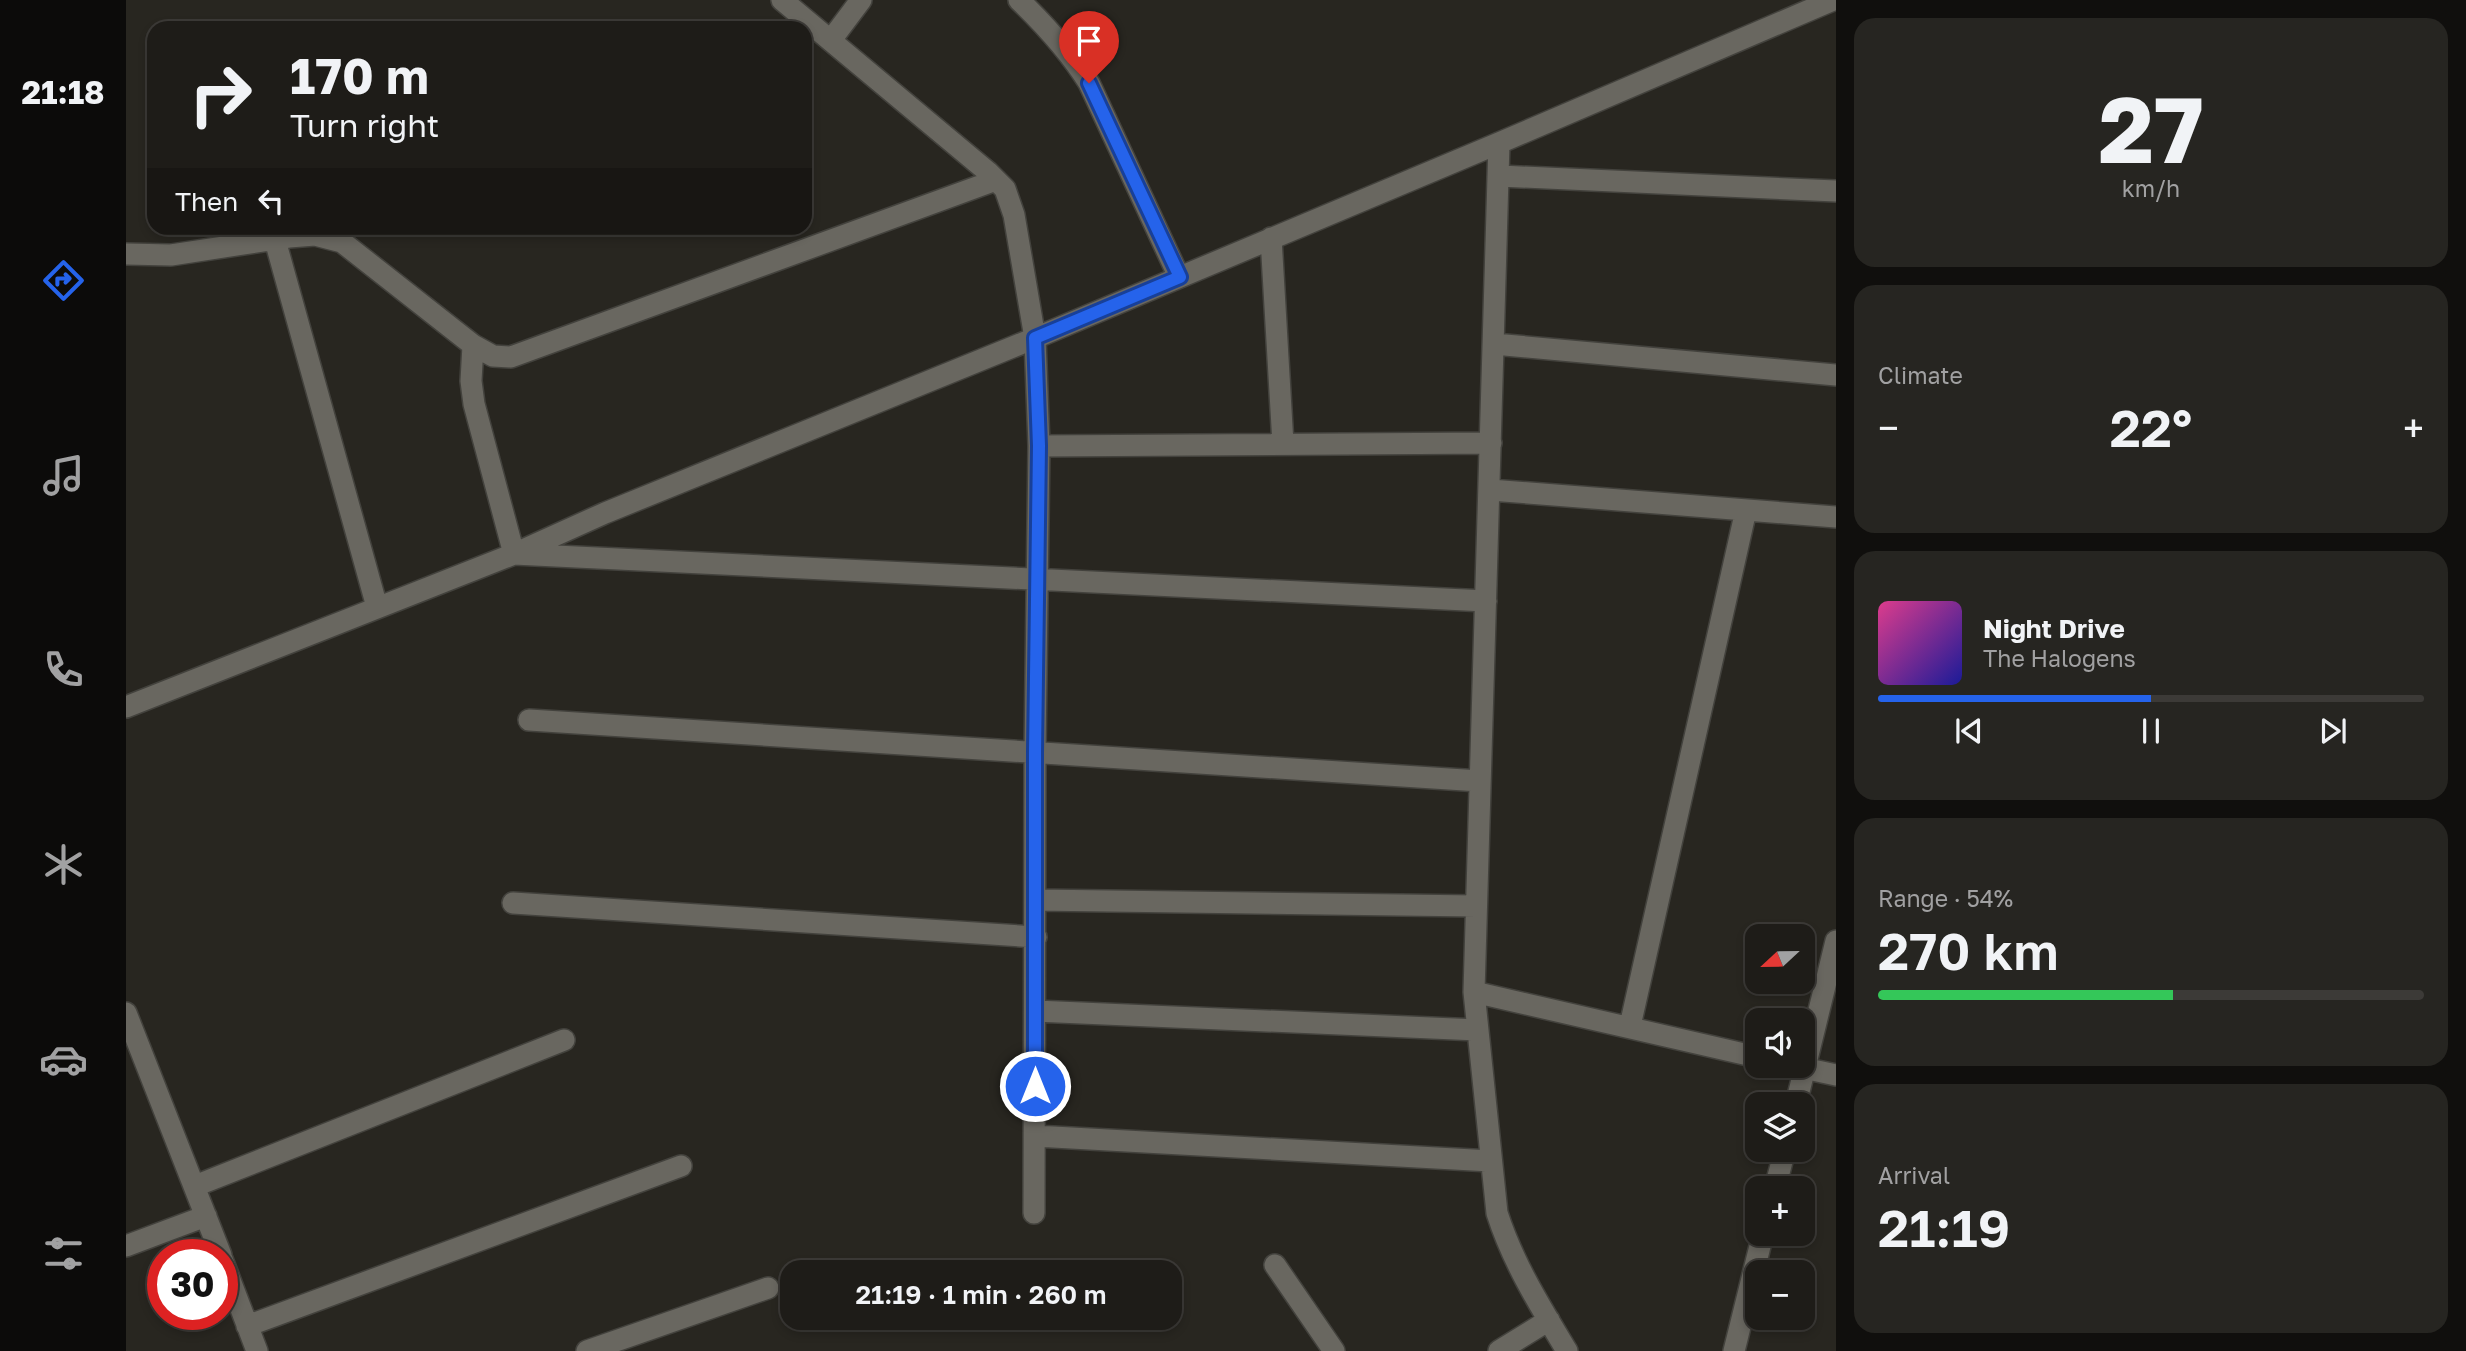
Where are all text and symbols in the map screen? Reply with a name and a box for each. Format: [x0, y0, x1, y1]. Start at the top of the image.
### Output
pin [1059, 11, 1119, 83]
icon: arrive [1070, 22, 1108, 60]
text: 170 m [290, 46, 429, 105]
icon: right [175, 49, 266, 140]
text: 21:18 [21, 73, 105, 111]
text: 27 [2098, 74, 2204, 183]
text: Turn right [290, 106, 439, 144]
text: km/h [2122, 174, 2180, 202]
icon: left [252, 182, 290, 220]
text: Then [175, 186, 238, 217]
icon: directions [39, 256, 88, 305]
text: Climate [1878, 361, 1963, 389]
text: 22° [2110, 396, 2192, 458]
text: − [1878, 405, 1899, 450]
text: + [2403, 405, 2424, 450]
icon: music [39, 451, 88, 500]
text: Night Drive [1983, 613, 2125, 644]
text: The Halogens [1983, 644, 2136, 672]
icon: phone [39, 645, 88, 694]
icon: previous [1950, 712, 1988, 750]
icon: pause [2132, 712, 2170, 750]
icon: next [2314, 712, 2352, 750]
icon: climate [39, 840, 88, 889]
text: Range · 54% [1878, 884, 2013, 912]
text: 270 km [1878, 919, 2059, 981]
north arrow [1745, 924, 1815, 994]
map controls [1745, 924, 1815, 1330]
button: sound [1745, 1008, 1815, 1078]
icon: car [39, 1035, 88, 1084]
position arrow [998, 1049, 1072, 1123]
button: layers [1745, 1092, 1815, 1162]
text: Arrival [1878, 1161, 1950, 1189]
button: + [1745, 1176, 1815, 1246]
text: 21:19 [1878, 1196, 2010, 1258]
icon: filters [39, 1229, 88, 1278]
speed limit sign: 30 [147, 1239, 238, 1330]
button: − [1745, 1260, 1815, 1330]
text: 21:19 · 1 min · 260 m [856, 1279, 1106, 1310]

